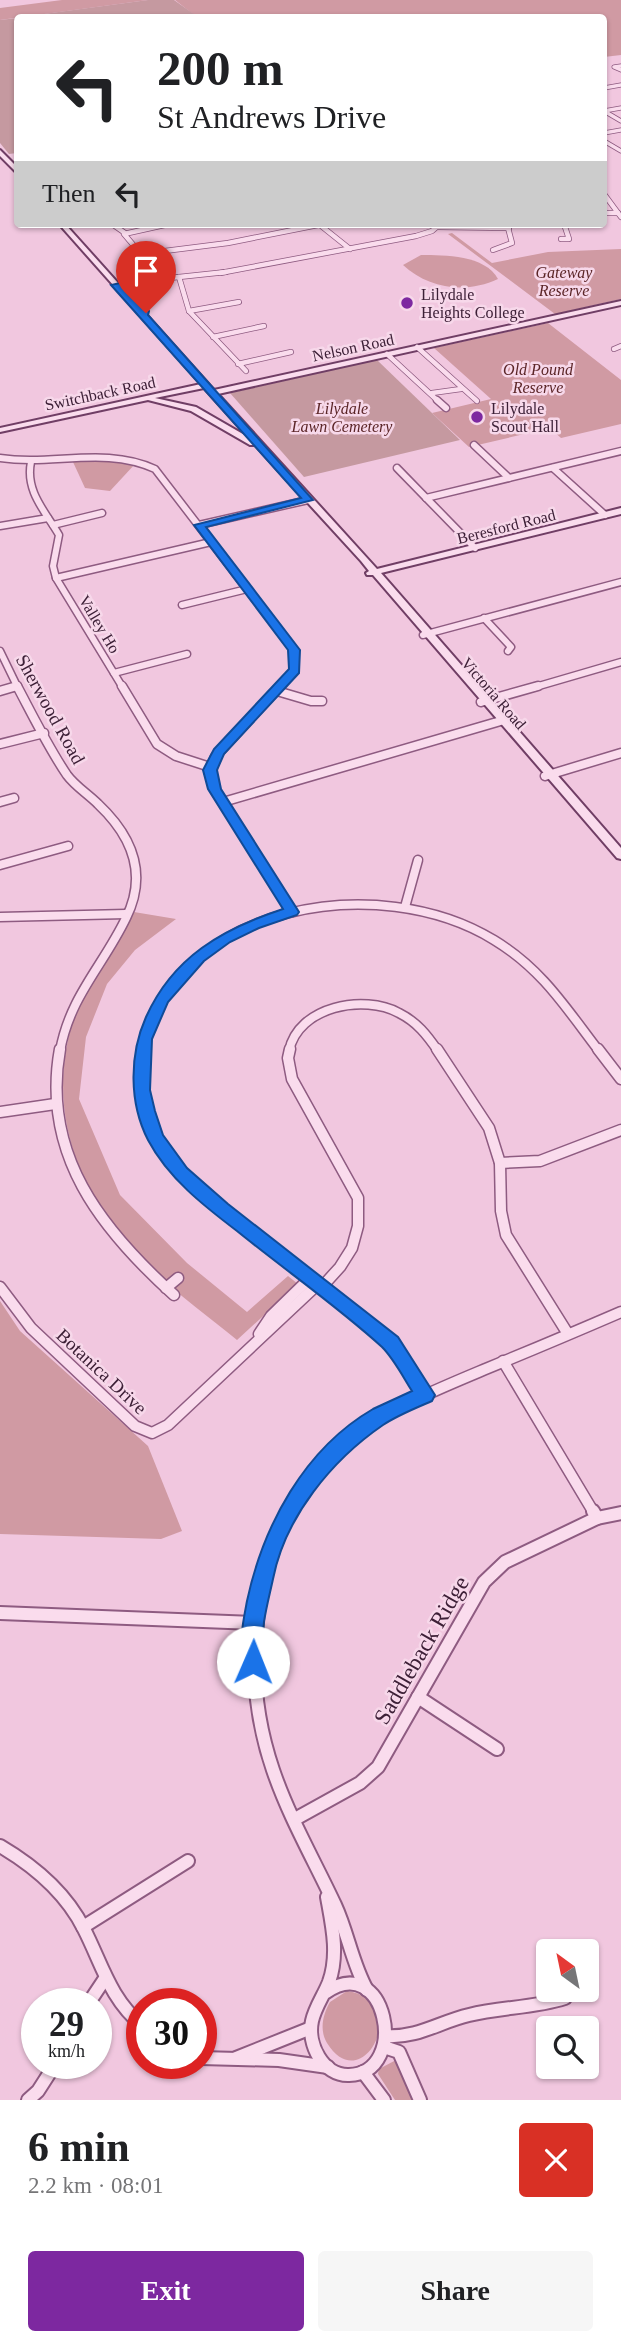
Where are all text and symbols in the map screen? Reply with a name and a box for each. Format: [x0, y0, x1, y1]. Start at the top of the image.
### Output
text: 200 m [157, 41, 284, 96]
icon: left [42, 42, 133, 133]
text: St Andrews Drive [157, 99, 386, 135]
icon: left [109, 175, 147, 213]
text: Then [42, 179, 95, 208]
pin [116, 241, 176, 313]
icon: arrive [127, 252, 165, 290]
park label: Gateway Reserve [536, 264, 593, 299]
place label: Lilydale Heights College [421, 286, 525, 322]
marker: Lilydale Heights College [399, 295, 415, 311]
street label: Nelson Road [311, 331, 396, 364]
park label: Old Pound Reserve [503, 361, 574, 396]
street label: Switchback Road [43, 373, 157, 413]
park label: Lilydale Lawn Cemetery [291, 400, 393, 436]
place label: Lilydale Scout Hall [491, 400, 560, 435]
marker: Lilydale Scout Hall [469, 409, 485, 425]
street label: Beresford Road [455, 506, 557, 547]
street label: Valley Ho [75, 592, 123, 657]
street label: Sherwood Road [12, 651, 90, 768]
street label: Victoria Road [458, 654, 529, 733]
street label: Botanica Drive [52, 1324, 151, 1418]
street label: Saddleback Ridge [369, 1572, 474, 1729]
position arrow [216, 1625, 290, 1699]
north arrow [536, 1939, 598, 2002]
map controls [536, 1939, 599, 2079]
speed limit sign: 30 [126, 1988, 217, 2079]
text: 29 [49, 2005, 84, 2044]
button: search [536, 2016, 599, 2079]
text: km/h [48, 2041, 85, 2061]
button: close [519, 2123, 593, 2197]
text: 6 min [28, 2124, 130, 2170]
text: 2.2 km · 08:01 [28, 2173, 163, 2198]
button: Exit [28, 2251, 304, 2331]
button: Share [318, 2251, 593, 2331]

